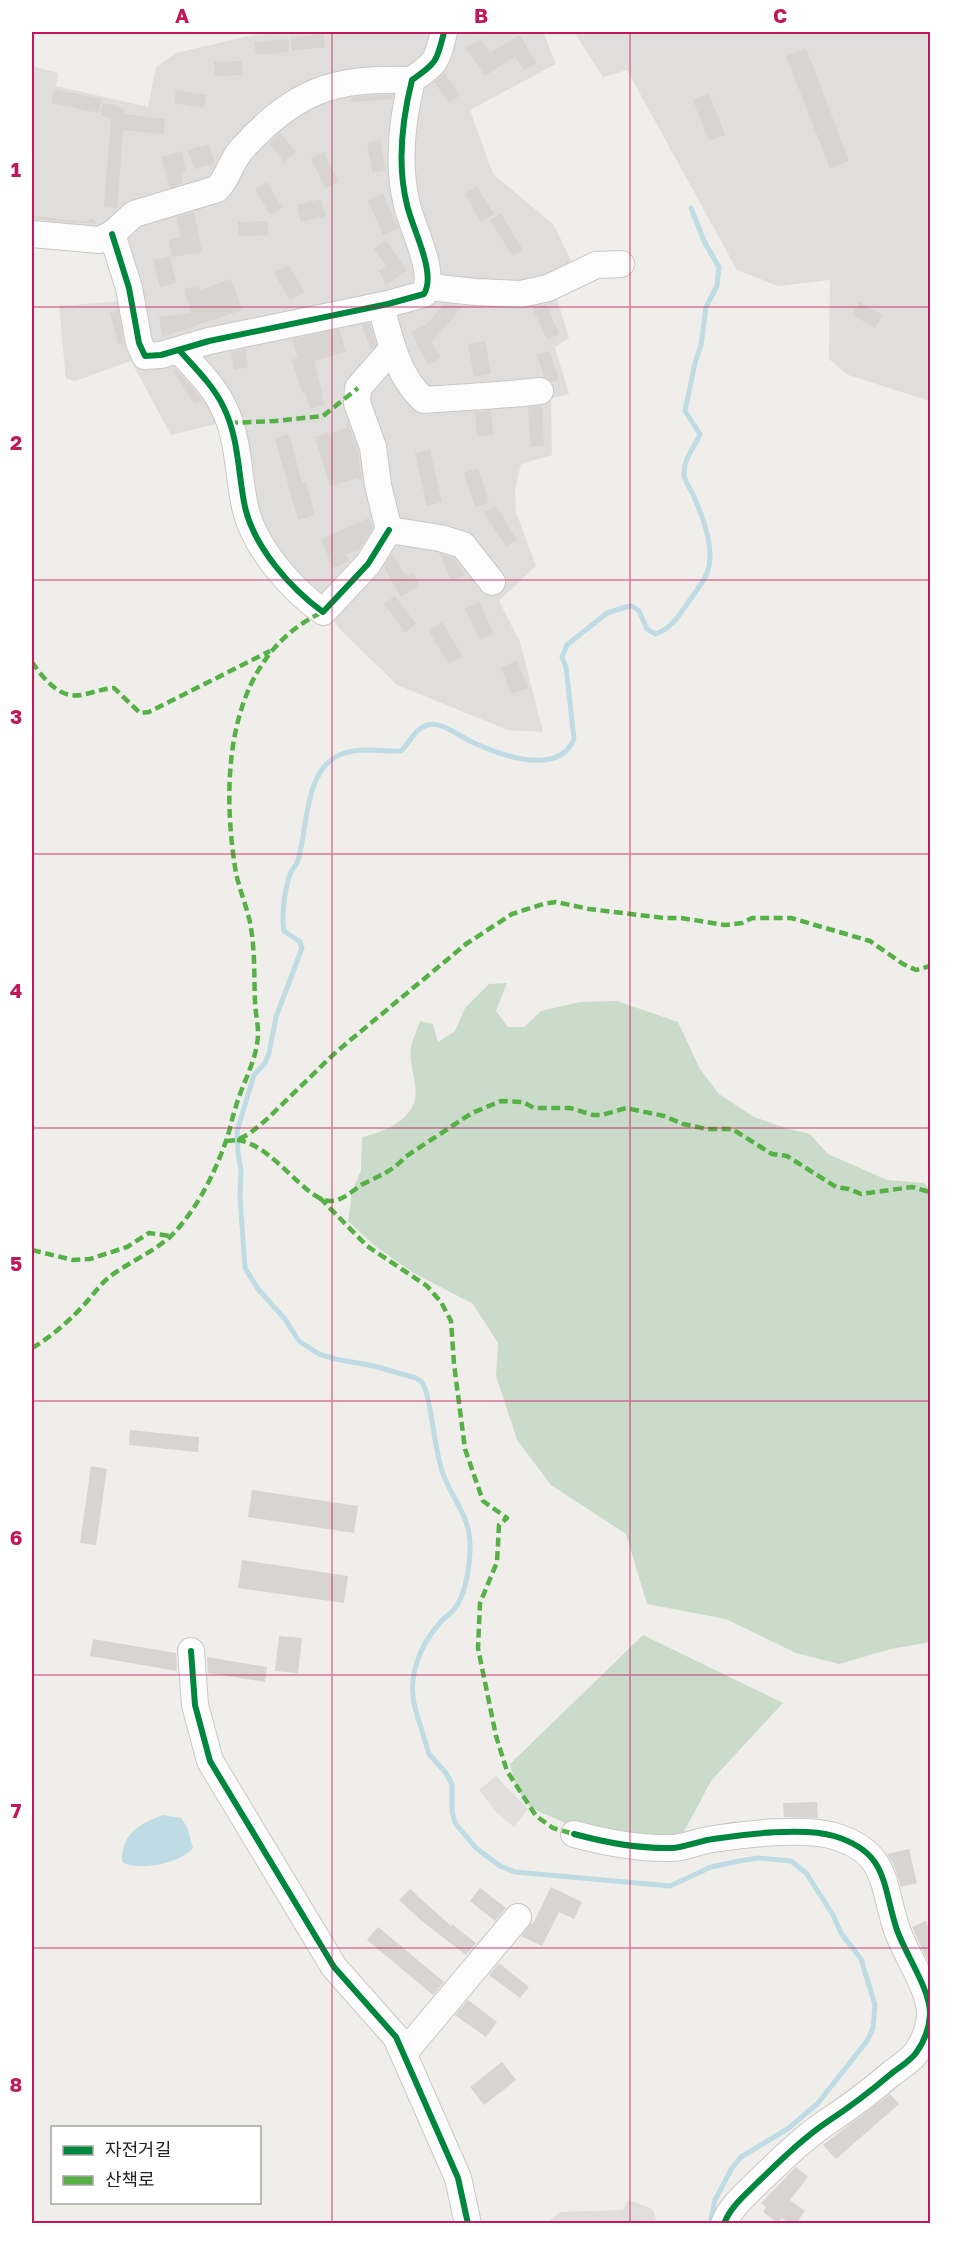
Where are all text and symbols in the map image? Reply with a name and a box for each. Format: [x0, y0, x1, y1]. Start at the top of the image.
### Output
text: A [175, 3, 189, 27]
text: B [474, 3, 488, 27]
text: C [773, 3, 787, 27]
text: 1 [11, 157, 21, 181]
text: 2 [10, 430, 22, 454]
text: 3 [10, 704, 22, 728]
text: 4 [10, 978, 22, 1002]
text: 5 [10, 1251, 22, 1275]
text: 6 [10, 1525, 22, 1549]
text: 7 [11, 1798, 22, 1822]
text: 8 [10, 2072, 22, 2096]
legend [51, 2126, 261, 2204]
text: 자전거길 [105, 2138, 171, 2160]
text: 산책로 [105, 2168, 155, 2190]

